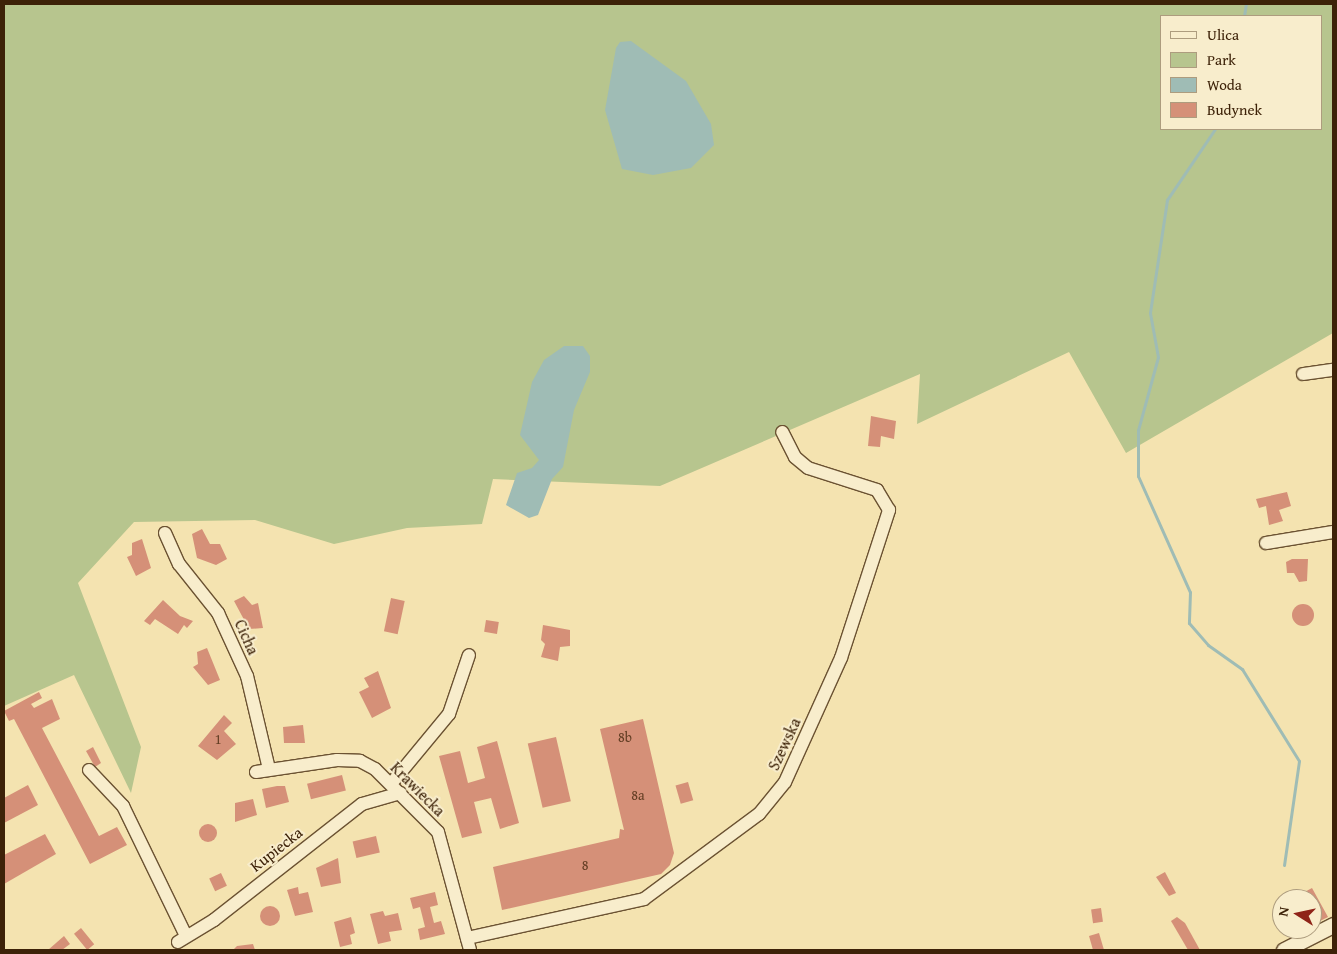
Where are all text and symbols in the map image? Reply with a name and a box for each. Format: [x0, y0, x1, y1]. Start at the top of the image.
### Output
legend [1160, 15, 1322, 130]
text: Ulica [1207, 24, 1239, 45]
text: Park [1207, 49, 1236, 70]
text: Woda [1207, 74, 1242, 95]
text: Budynek [1207, 99, 1262, 120]
street label: Cicha [231, 616, 263, 658]
street label: Szewska [764, 715, 804, 773]
house number: 8b [618, 729, 632, 745]
house number: 1 [215, 731, 221, 747]
street label: Krawiecka [387, 758, 449, 820]
house number: 8a [631, 787, 645, 803]
street label: Kupiecka [246, 823, 306, 875]
house number: 8 [582, 857, 588, 873]
north arrow [1272, 889, 1322, 939]
text: N [1273, 905, 1294, 918]

